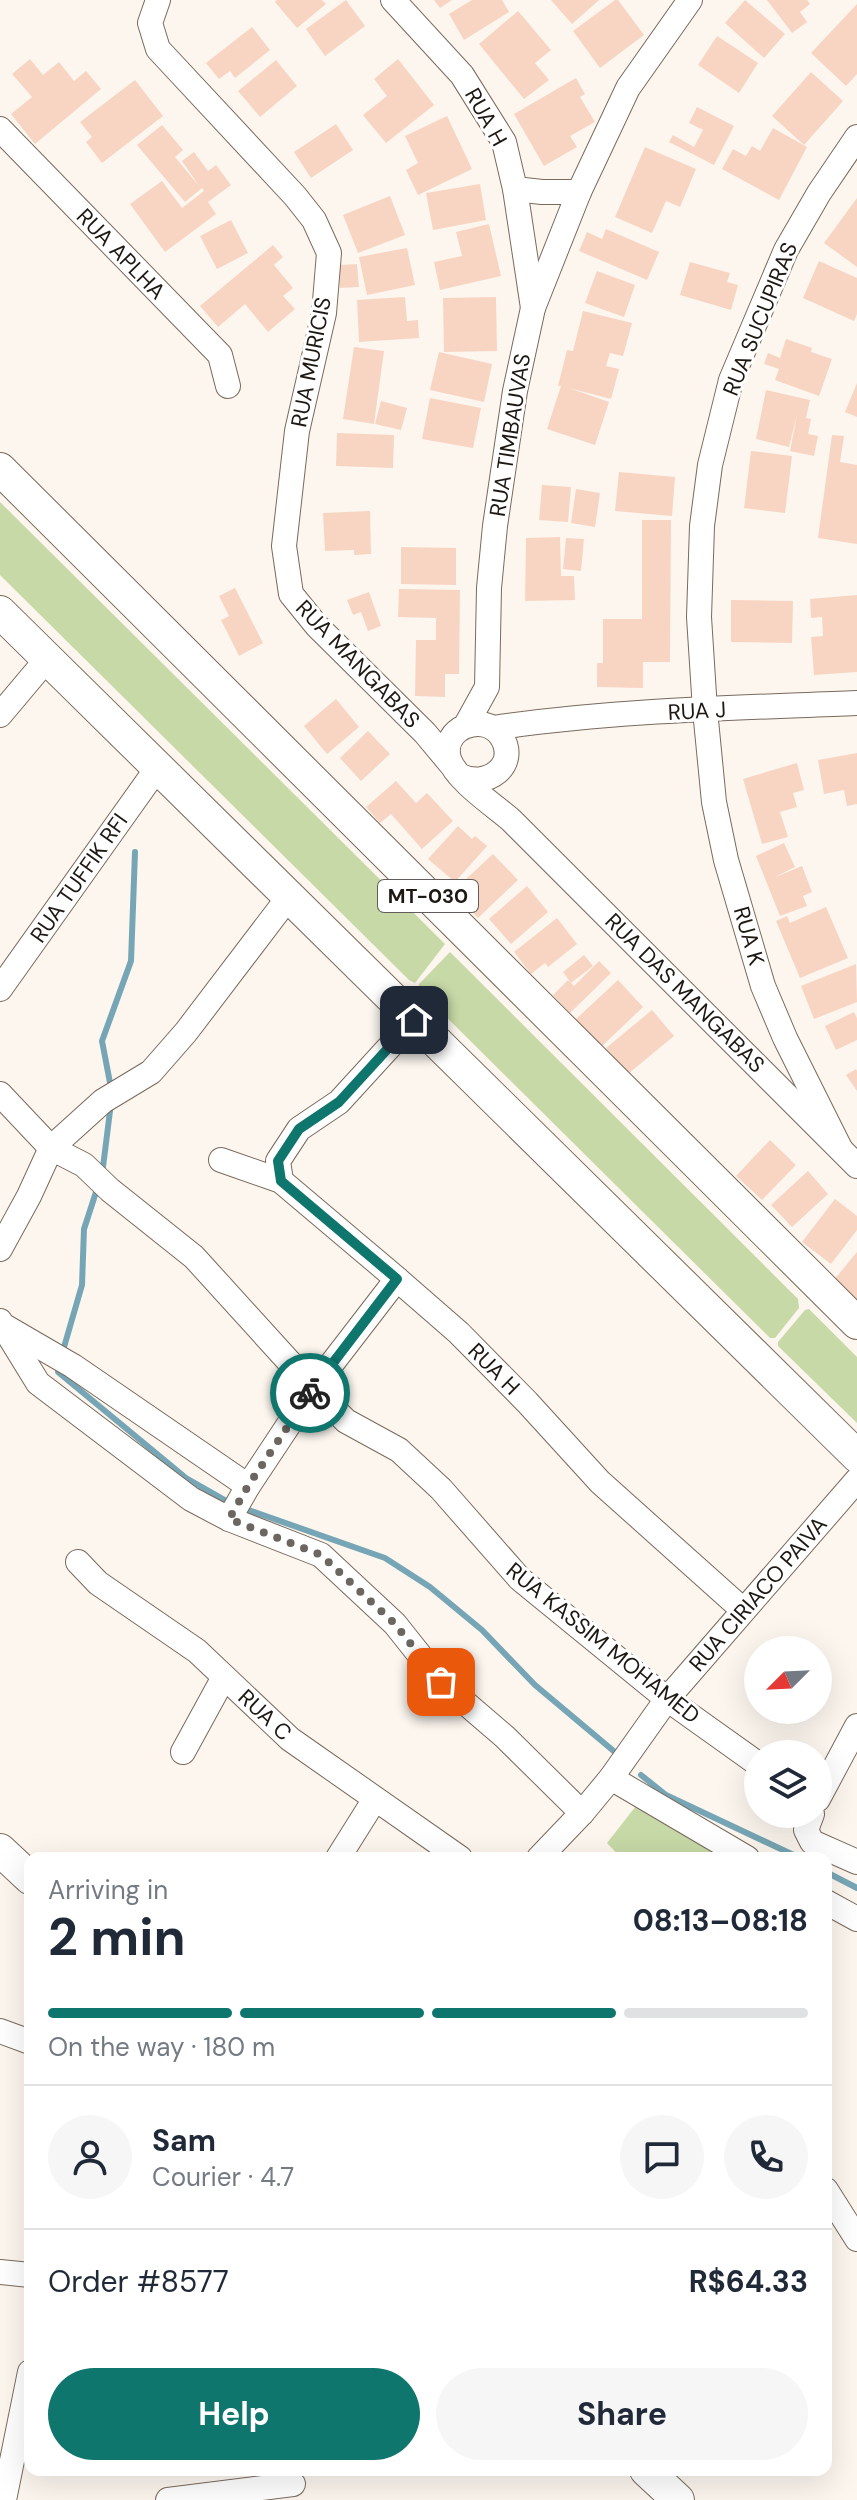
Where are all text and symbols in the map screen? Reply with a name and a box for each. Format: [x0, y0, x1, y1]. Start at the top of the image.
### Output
street label: RUA H [458, 83, 514, 151]
street label: RUA APLHA [70, 202, 172, 306]
street label: RUA SUCUPIRAS [716, 238, 804, 400]
street label: RUA MURICIS [284, 294, 338, 430]
street label: RUA TIMBAUVAS [483, 351, 537, 519]
street label: RUA MANGABAS [289, 594, 427, 734]
street label: RUA J [667, 695, 727, 727]
street label: RUA TUFFIK RFI [24, 808, 134, 948]
road number: MT-030 [378, 880, 478, 912]
street label: RUA K [727, 903, 771, 969]
street label: RUA DAS MANGABAS [599, 907, 771, 1079]
pin [380, 986, 448, 1054]
icon: home [392, 998, 436, 1042]
street label: RUA H [462, 1337, 526, 1401]
courier [270, 1353, 350, 1433]
icon: bike [288, 1371, 332, 1415]
street label: RUA CIRIACO PAIVA [683, 1510, 833, 1678]
street label: RUA KASSIM MOHAMED [500, 1556, 706, 1730]
north arrow [744, 1636, 832, 1724]
map controls [744, 1636, 832, 1828]
pin [407, 1648, 475, 1716]
icon: bag [419, 1660, 463, 1704]
street label: RUA C [232, 1683, 298, 1747]
button: layers [744, 1740, 832, 1828]
text: Arriving in [48, 1873, 168, 1907]
text: 08:13–08:18 [633, 1901, 808, 1940]
text: 2 min [48, 1903, 186, 1971]
text: On the way · 180 m [48, 2030, 275, 2064]
button: person [48, 2115, 132, 2199]
button: chat [620, 2115, 704, 2199]
button: phone [724, 2115, 808, 2199]
text: Sam [152, 2121, 216, 2160]
text: Courier · 4.7 [152, 2160, 294, 2194]
text: Order #8577 [48, 2262, 229, 2301]
text: R$64.33 [689, 2262, 808, 2301]
button: Help [48, 2368, 420, 2460]
button: Share [436, 2368, 808, 2460]

